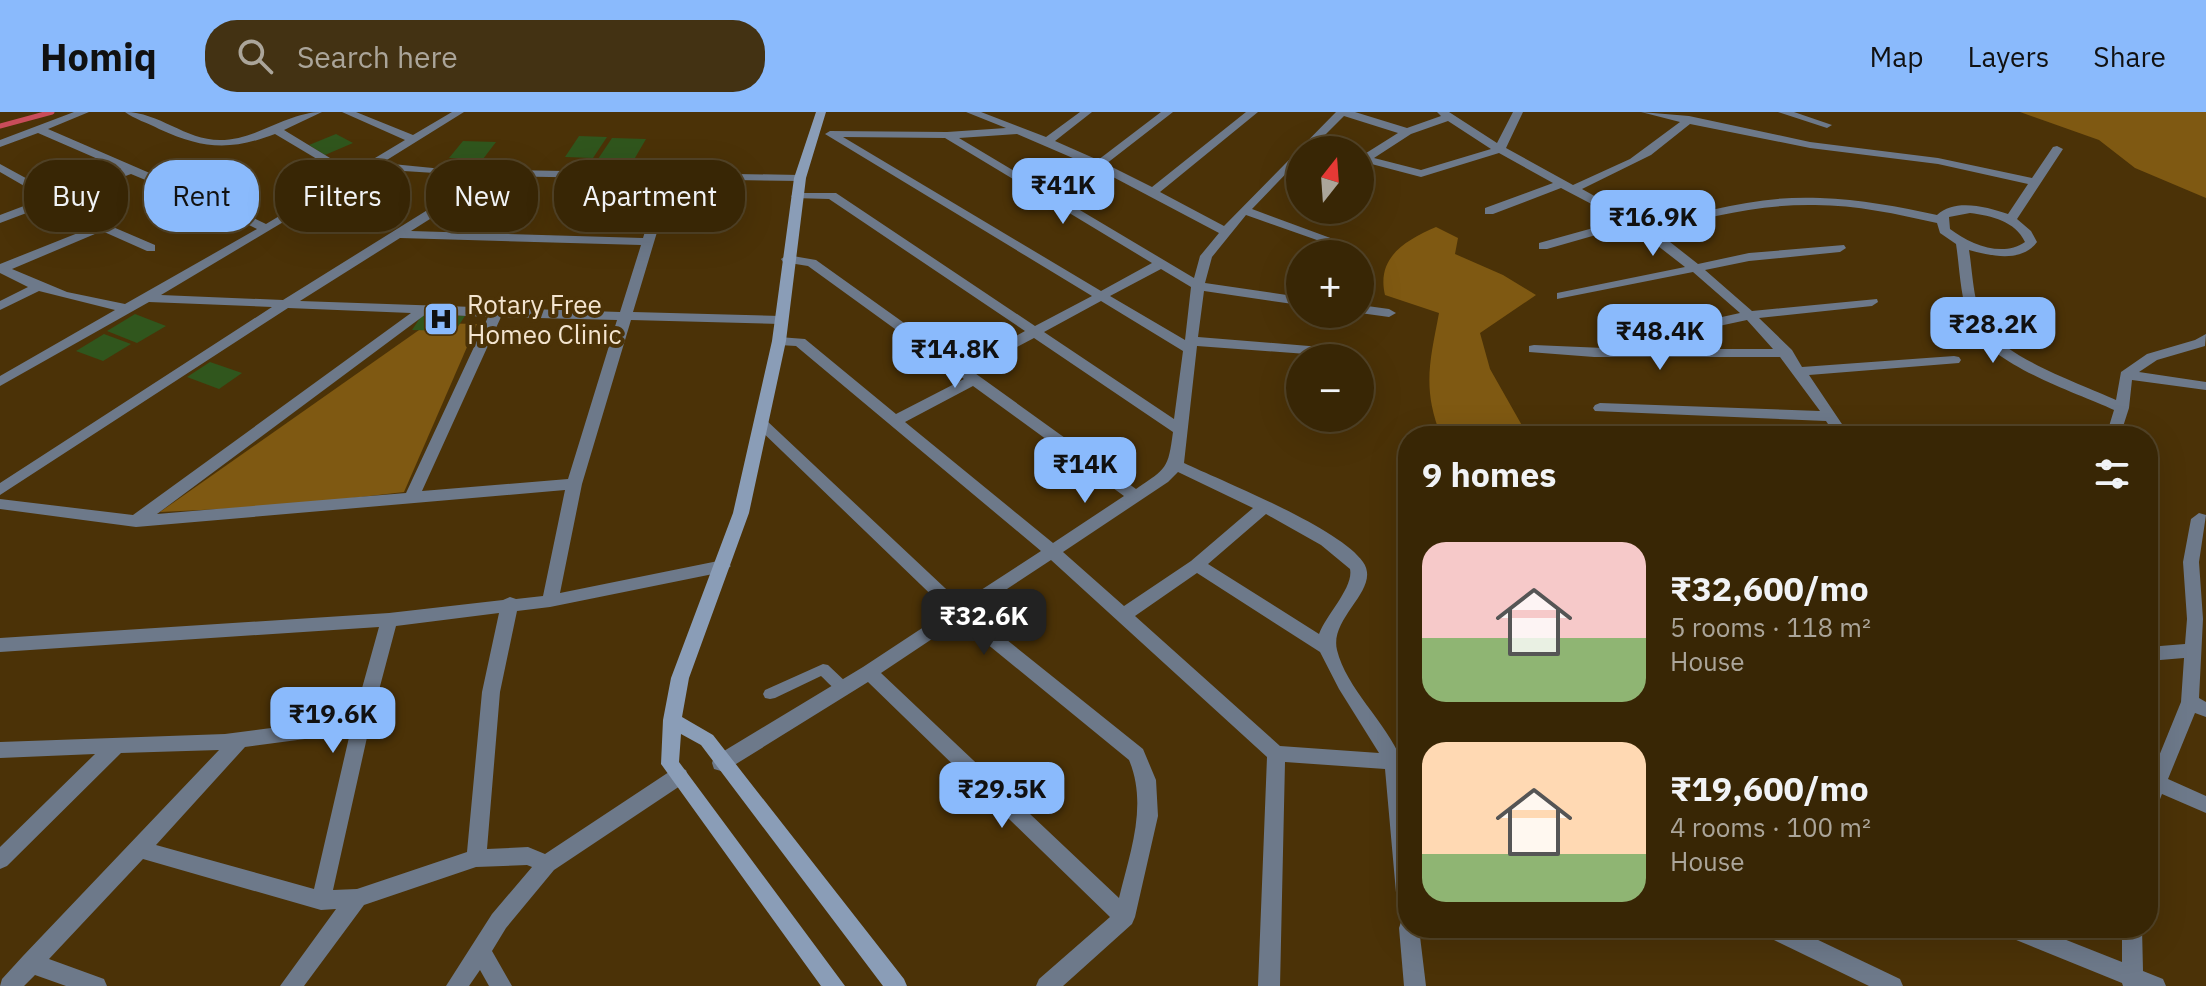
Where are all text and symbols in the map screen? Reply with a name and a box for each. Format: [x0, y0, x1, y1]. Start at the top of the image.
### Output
search box [205, 20, 765, 92]
text: Homiq [40, 32, 157, 81]
icon: search [233, 34, 277, 78]
text: Search here [297, 37, 458, 76]
text: Map [1869, 38, 1923, 75]
text: Layers [1967, 38, 2049, 75]
text: Share [2093, 38, 2166, 75]
north arrow [1286, 136, 1374, 224]
map controls [1286, 136, 1374, 432]
pin: ₹41K [1016, 158, 1110, 226]
chip: Buy [24, 160, 128, 232]
chip: Rent [144, 160, 259, 232]
chip: Filters [275, 160, 410, 232]
chip: New [426, 160, 538, 232]
chip: Apartment [554, 160, 745, 232]
text: ₹41K [1030, 167, 1096, 201]
pin: ₹16.9K [1588, 190, 1718, 258]
text: ₹16.9K [1608, 199, 1698, 233]
button: + [1286, 240, 1374, 328]
place label: Rotary Free Homeo Clinic [467, 287, 622, 351]
pin: ₹28.2K [1928, 297, 2058, 365]
hospital icon: Rotary Free Homeo Clinic [422, 300, 460, 338]
pin: ₹48.4K [1595, 304, 1725, 372]
text: ₹28.2K [1948, 306, 2038, 340]
text: ₹48.4K [1615, 313, 1705, 347]
pin: ₹14.8K [890, 322, 1020, 390]
text: ₹14.8K [910, 331, 1000, 365]
button: − [1286, 344, 1374, 432]
pin: ₹14K [1038, 437, 1132, 505]
text: ₹14K [1052, 446, 1118, 480]
text: 9 homes [1422, 452, 1557, 496]
icon: filters [2090, 452, 2134, 496]
text: ₹32,600/mo [1670, 566, 1869, 610]
icon: home [1486, 574, 1582, 670]
pin: ₹32.6K [919, 589, 1049, 657]
text: ₹32.6K [939, 598, 1029, 632]
text: 5 rooms · 118 m² [1670, 610, 1871, 644]
text: House [1670, 644, 1745, 678]
pin: ₹19.6K [268, 687, 398, 755]
text: ₹19.6K [288, 696, 378, 730]
pin: ₹29.5K [937, 762, 1067, 830]
text: ₹19,600/mo [1670, 766, 1869, 810]
text: ₹29.5K [957, 771, 1047, 805]
icon: home [1486, 774, 1582, 870]
text: 4 rooms · 100 m² [1670, 810, 1871, 844]
text: House [1670, 844, 1745, 878]

